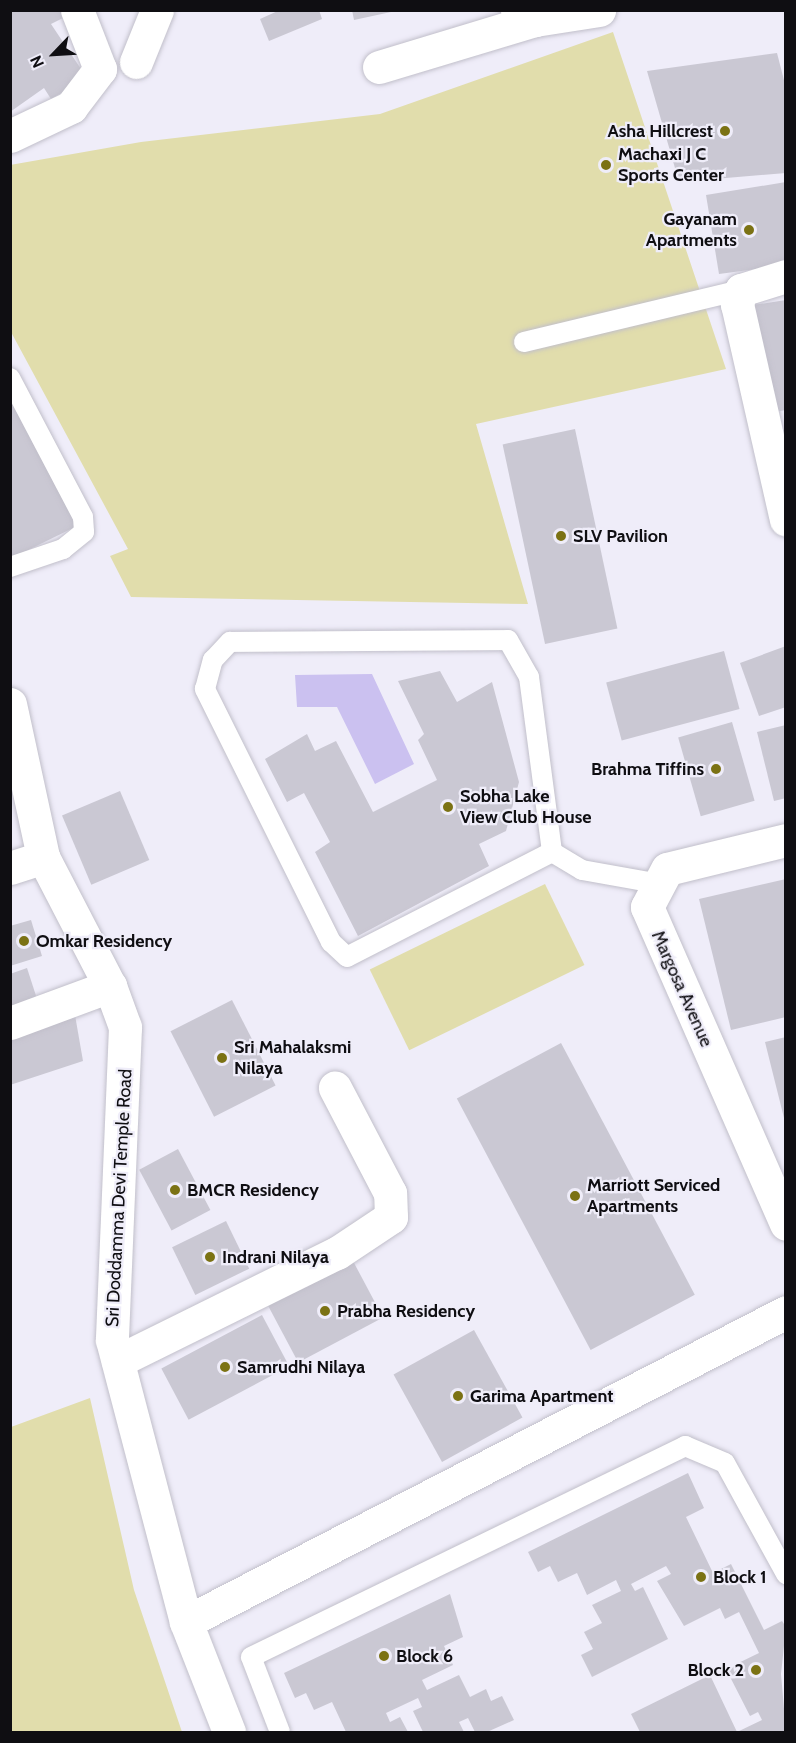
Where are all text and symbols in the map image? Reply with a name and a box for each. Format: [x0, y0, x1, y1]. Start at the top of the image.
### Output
north arrow [24, 24, 84, 84]
text: N [26, 53, 48, 71]
place label: Asha Hillcrest [607, 120, 713, 142]
marker: Asha Hillcrest [718, 124, 732, 138]
place label: Machaxi J C Sports Center [618, 144, 724, 186]
marker: Machaxi J C Sports Center [599, 158, 613, 172]
place label: Gayanam Apartments [646, 209, 737, 252]
marker: Gayanam Apartments [742, 223, 756, 237]
place label: SLV Pavilion [573, 525, 668, 547]
marker: SLV Pavilion [554, 529, 568, 543]
place label: Brahma Tiffins [591, 758, 704, 780]
marker: Brahma Tiffins [709, 762, 723, 776]
place label: Sobha Lake View Club House [460, 786, 592, 828]
marker: Sobha Lake View Club House [441, 800, 455, 814]
street label: Margosa Avenue [647, 928, 717, 1050]
place label: Omkar Residency [36, 930, 172, 952]
marker: Omkar Residency [17, 934, 31, 948]
place label: Sri Mahalaksmi Nilaya [234, 1037, 351, 1080]
marker: Sri Mahalaksmi Nilaya [215, 1051, 229, 1065]
street label: Sri Doddamma Devi Temple Road [101, 1068, 137, 1328]
place label: Marriott Serviced Apartments [587, 1175, 720, 1218]
place label: BMCR Residency [187, 1179, 319, 1201]
marker: BMCR Residency [168, 1183, 182, 1197]
marker: Marriott Serviced Apartments [568, 1189, 582, 1203]
place label: Indrani Nilaya [222, 1246, 329, 1268]
marker: Indrani Nilaya [203, 1250, 217, 1264]
place label: Prabha Residency [337, 1300, 475, 1322]
marker: Prabha Residency [318, 1304, 332, 1318]
place label: Samrudhi Nilaya [237, 1356, 365, 1378]
marker: Samrudhi Nilaya [218, 1360, 232, 1374]
place label: Garima Apartment [470, 1385, 613, 1407]
marker: Garima Apartment [451, 1389, 465, 1403]
place label: Block 1 [713, 1566, 767, 1588]
marker: Block 1 [694, 1570, 708, 1584]
place label: Block 6 [396, 1645, 453, 1667]
marker: Block 6 [377, 1649, 391, 1663]
place label: Block 2 [687, 1659, 744, 1681]
marker: Block 2 [749, 1663, 763, 1677]

